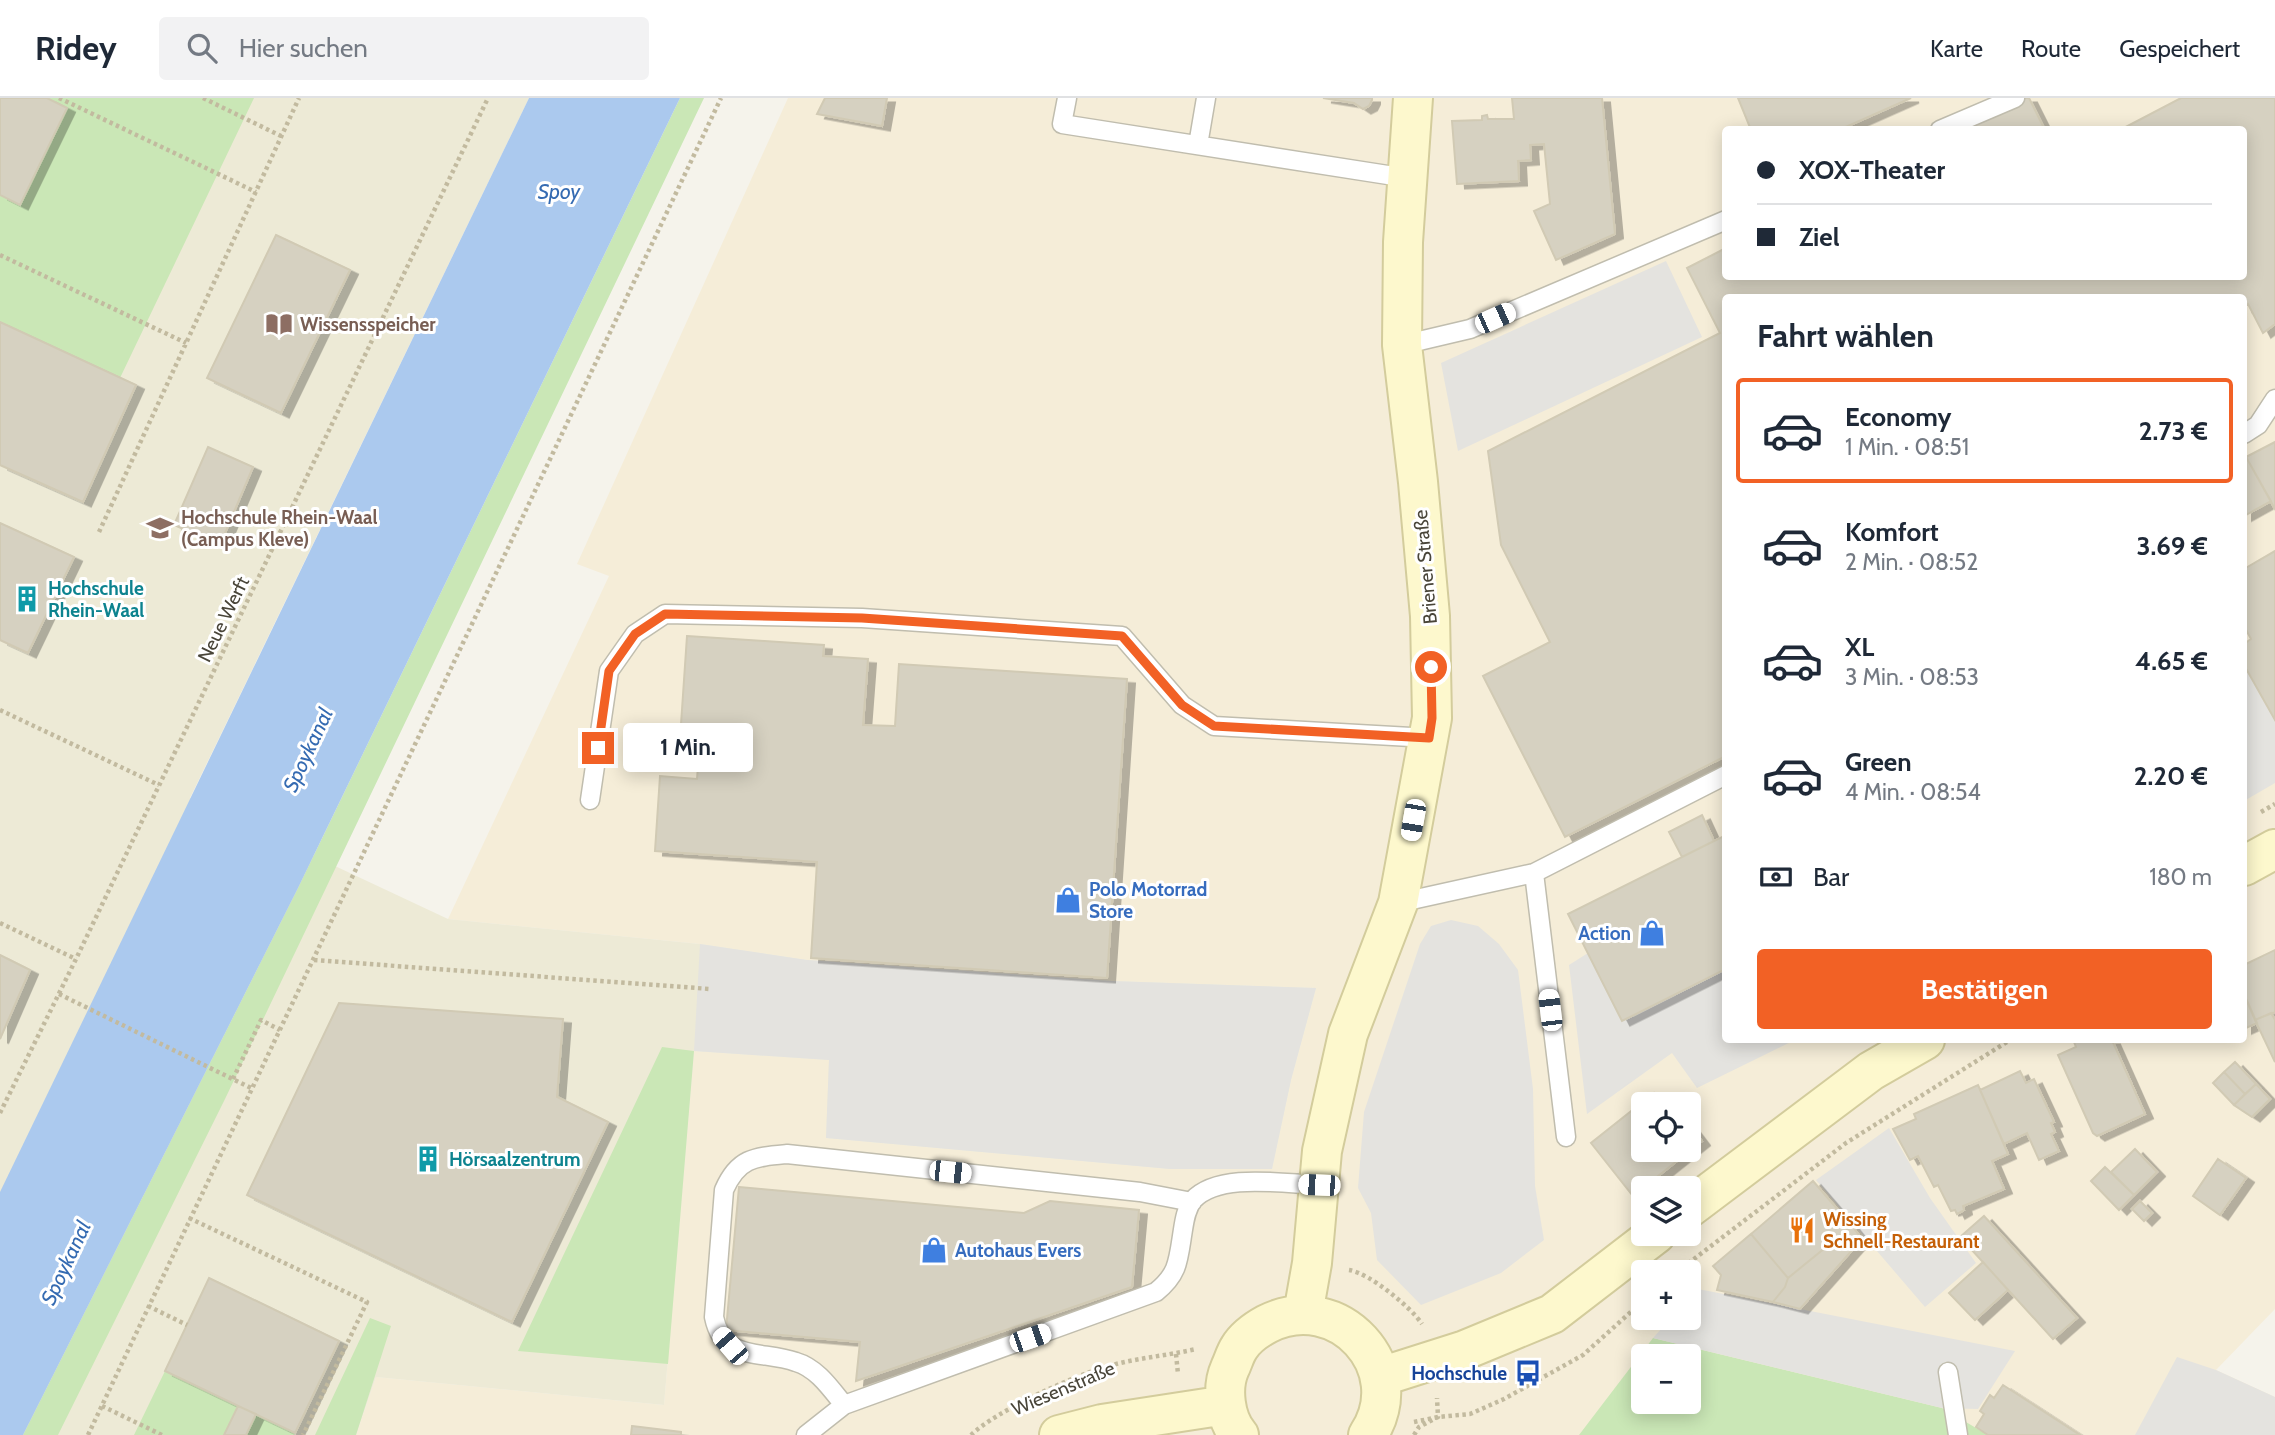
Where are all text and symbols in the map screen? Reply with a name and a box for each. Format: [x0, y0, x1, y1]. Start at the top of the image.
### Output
search box [159, 17, 649, 80]
text: Ridey [35, 28, 117, 68]
icon: search [183, 29, 221, 67]
text: Hier suchen [239, 32, 368, 64]
text: Karte [1930, 34, 1983, 63]
text: Route [2021, 34, 2081, 63]
text: Gespeichert [2119, 34, 2240, 63]
text: XOX-Theater [1799, 154, 1945, 186]
water label: Spoy [538, 179, 582, 204]
text: Ziel [1799, 221, 1840, 253]
car [1472, 300, 1519, 336]
library icon: Wissensspeicher [264, 309, 294, 339]
place label: Wissensspeicher [300, 313, 436, 336]
text: Fahrt wählen [1757, 316, 1934, 355]
icon: car [1761, 399, 1824, 462]
text: Economy [1845, 401, 1951, 433]
text: 2.73 € [2139, 415, 2208, 447]
text: 1 Min. · 08:51 [1845, 433, 1969, 461]
place label: Hochschule Rhein-Waal (Campus Kleve) [181, 506, 377, 551]
street label: Briener Straße [1409, 509, 1442, 625]
school or university icon: Hochschule Rhein-Waal (Campus Kleve) [145, 513, 175, 543]
icon: car [1761, 514, 1824, 577]
text: Komfort [1845, 516, 1939, 548]
text: 3.69 € [2136, 530, 2208, 562]
text: 2 Min. · 08:52 [1845, 548, 1978, 576]
street label: Neue Werft [193, 572, 254, 666]
place label: Hochschule Rhein-Waal [48, 577, 144, 622]
building icon: Hochschule Rhein-Waal [12, 584, 42, 614]
icon: car [1761, 629, 1824, 692]
text: XL [1845, 631, 1874, 663]
text: 4.65 € [2135, 645, 2208, 677]
route start [1415, 651, 1447, 683]
text: 3 Min. · 08:53 [1845, 663, 1979, 691]
water label: Spoykanal [277, 704, 338, 796]
callout: 1 Min. [622, 724, 752, 772]
route end [582, 732, 614, 764]
text: 1 Min. [660, 733, 716, 761]
icon: car [1761, 744, 1824, 807]
text: Green [1845, 746, 1912, 778]
text: 2.20 € [2134, 760, 2208, 792]
text: 4 Min. · 08:54 [1845, 778, 1981, 806]
car [1400, 797, 1427, 843]
icon: cash [1757, 858, 1795, 896]
text: Bar [1813, 861, 1849, 893]
text: 180 m [2149, 863, 2212, 891]
place label: Polo Motorrad Store [1089, 878, 1207, 923]
shop icon: Polo Motorrad Store [1053, 885, 1083, 915]
shop icon: Action [1637, 918, 1667, 948]
place label: Action [1578, 922, 1631, 945]
button: Bestätigen [1757, 949, 2212, 1029]
car [1538, 988, 1563, 1032]
map controls [1631, 1092, 1701, 1414]
button: locate [1631, 1092, 1701, 1162]
building icon: Hörsaalzentrum [413, 1144, 443, 1174]
place label: Hörsaalzentrum [449, 1148, 580, 1171]
car [929, 1159, 972, 1185]
car [1298, 1174, 1341, 1196]
button: layers [1631, 1176, 1701, 1246]
place label: Wissing Schnell-Restaurant [1823, 1208, 1980, 1253]
restaurant icon: Wissing Schnell-Restaurant [1787, 1215, 1817, 1245]
water label: Spoykanal [35, 1217, 96, 1309]
shop icon: Autohaus Evers [919, 1235, 949, 1265]
place label: Autohaus Evers [955, 1239, 1081, 1262]
button: + [1631, 1260, 1701, 1330]
car [1007, 1321, 1054, 1355]
car [709, 1323, 752, 1369]
button: − [1631, 1344, 1701, 1414]
street label: Wiesenstraße [1008, 1356, 1118, 1420]
bus stop icon: Hochschule [1513, 1358, 1543, 1388]
place label: Hochschule [1411, 1362, 1507, 1385]

